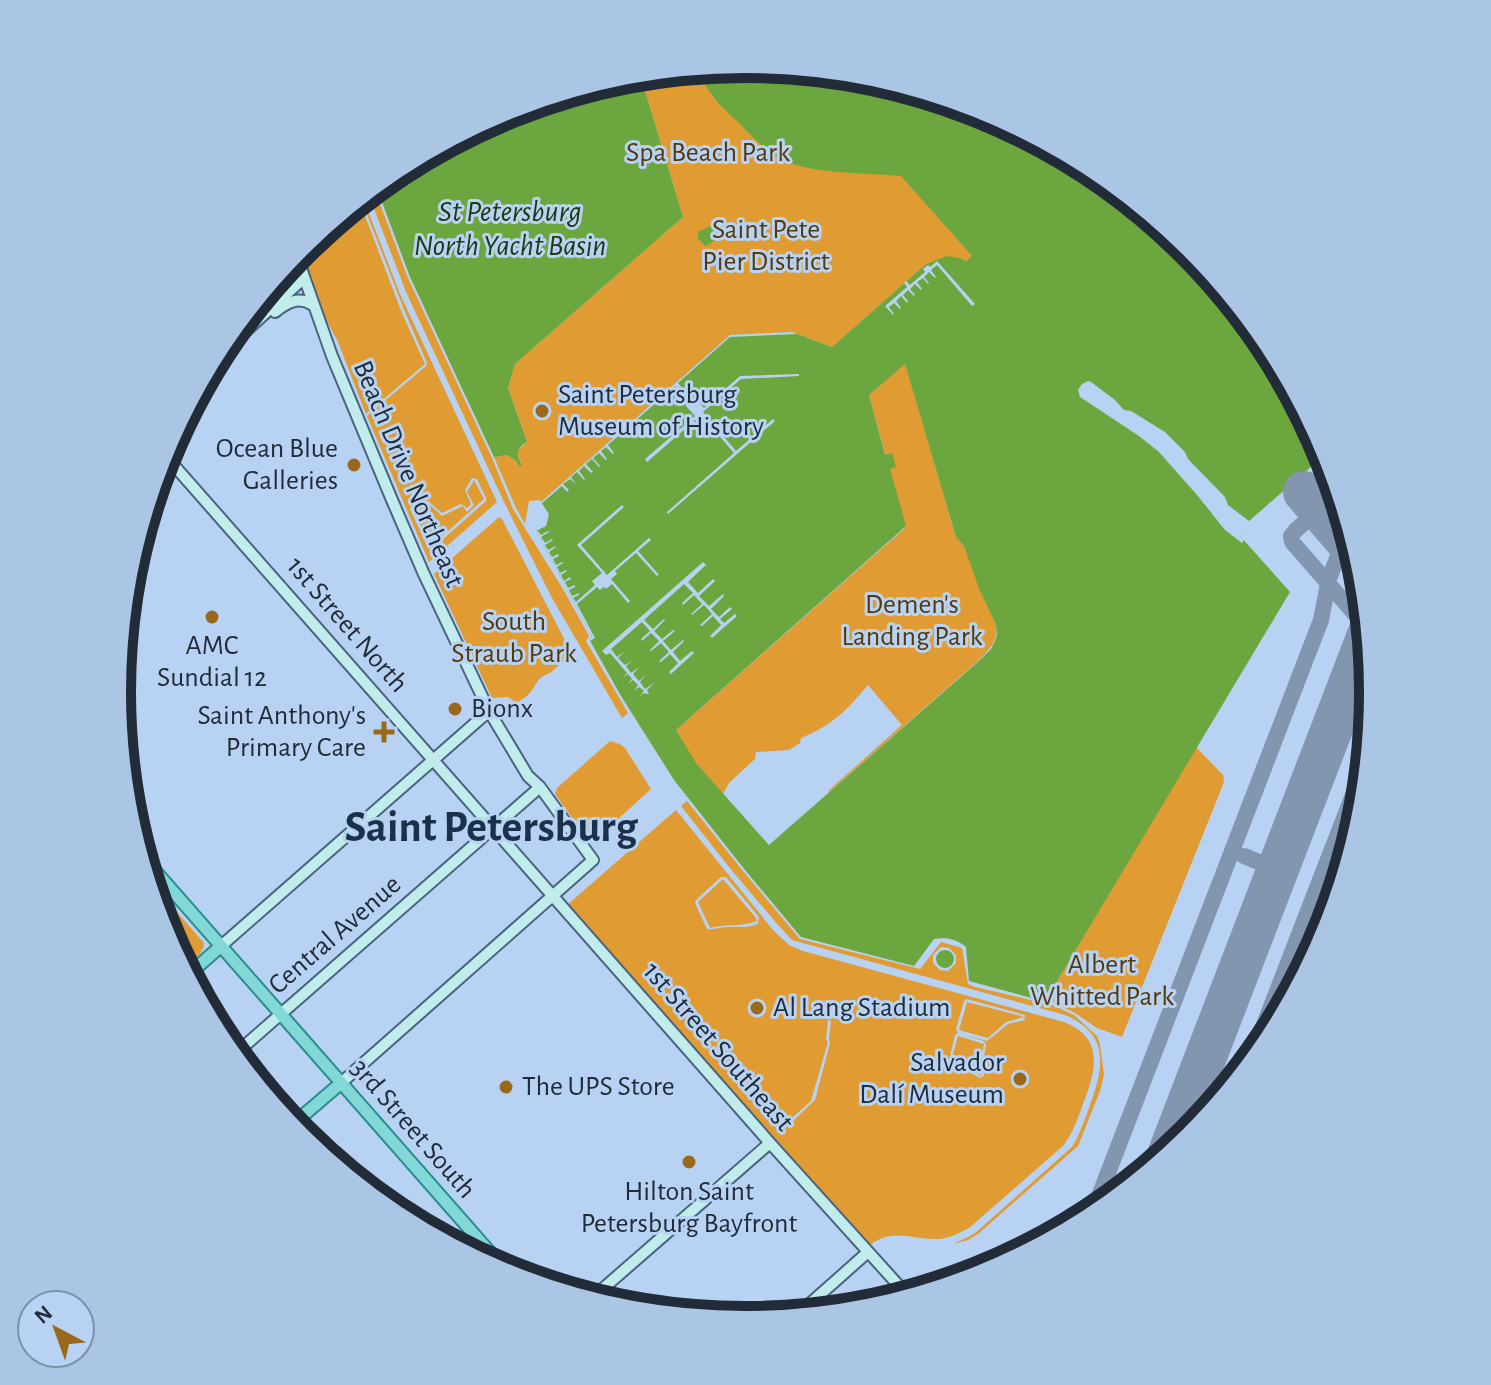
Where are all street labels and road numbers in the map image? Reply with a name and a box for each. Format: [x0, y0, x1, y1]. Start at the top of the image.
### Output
street label: Beach Drive Northeast [348, 357, 468, 591]
street label: 1st Street North [281, 552, 413, 698]
street label: Central Avenue [263, 870, 407, 1000]
street label: 1st Street Southeast [637, 957, 799, 1137]
street label: 3rd Street South [345, 1054, 481, 1204]

